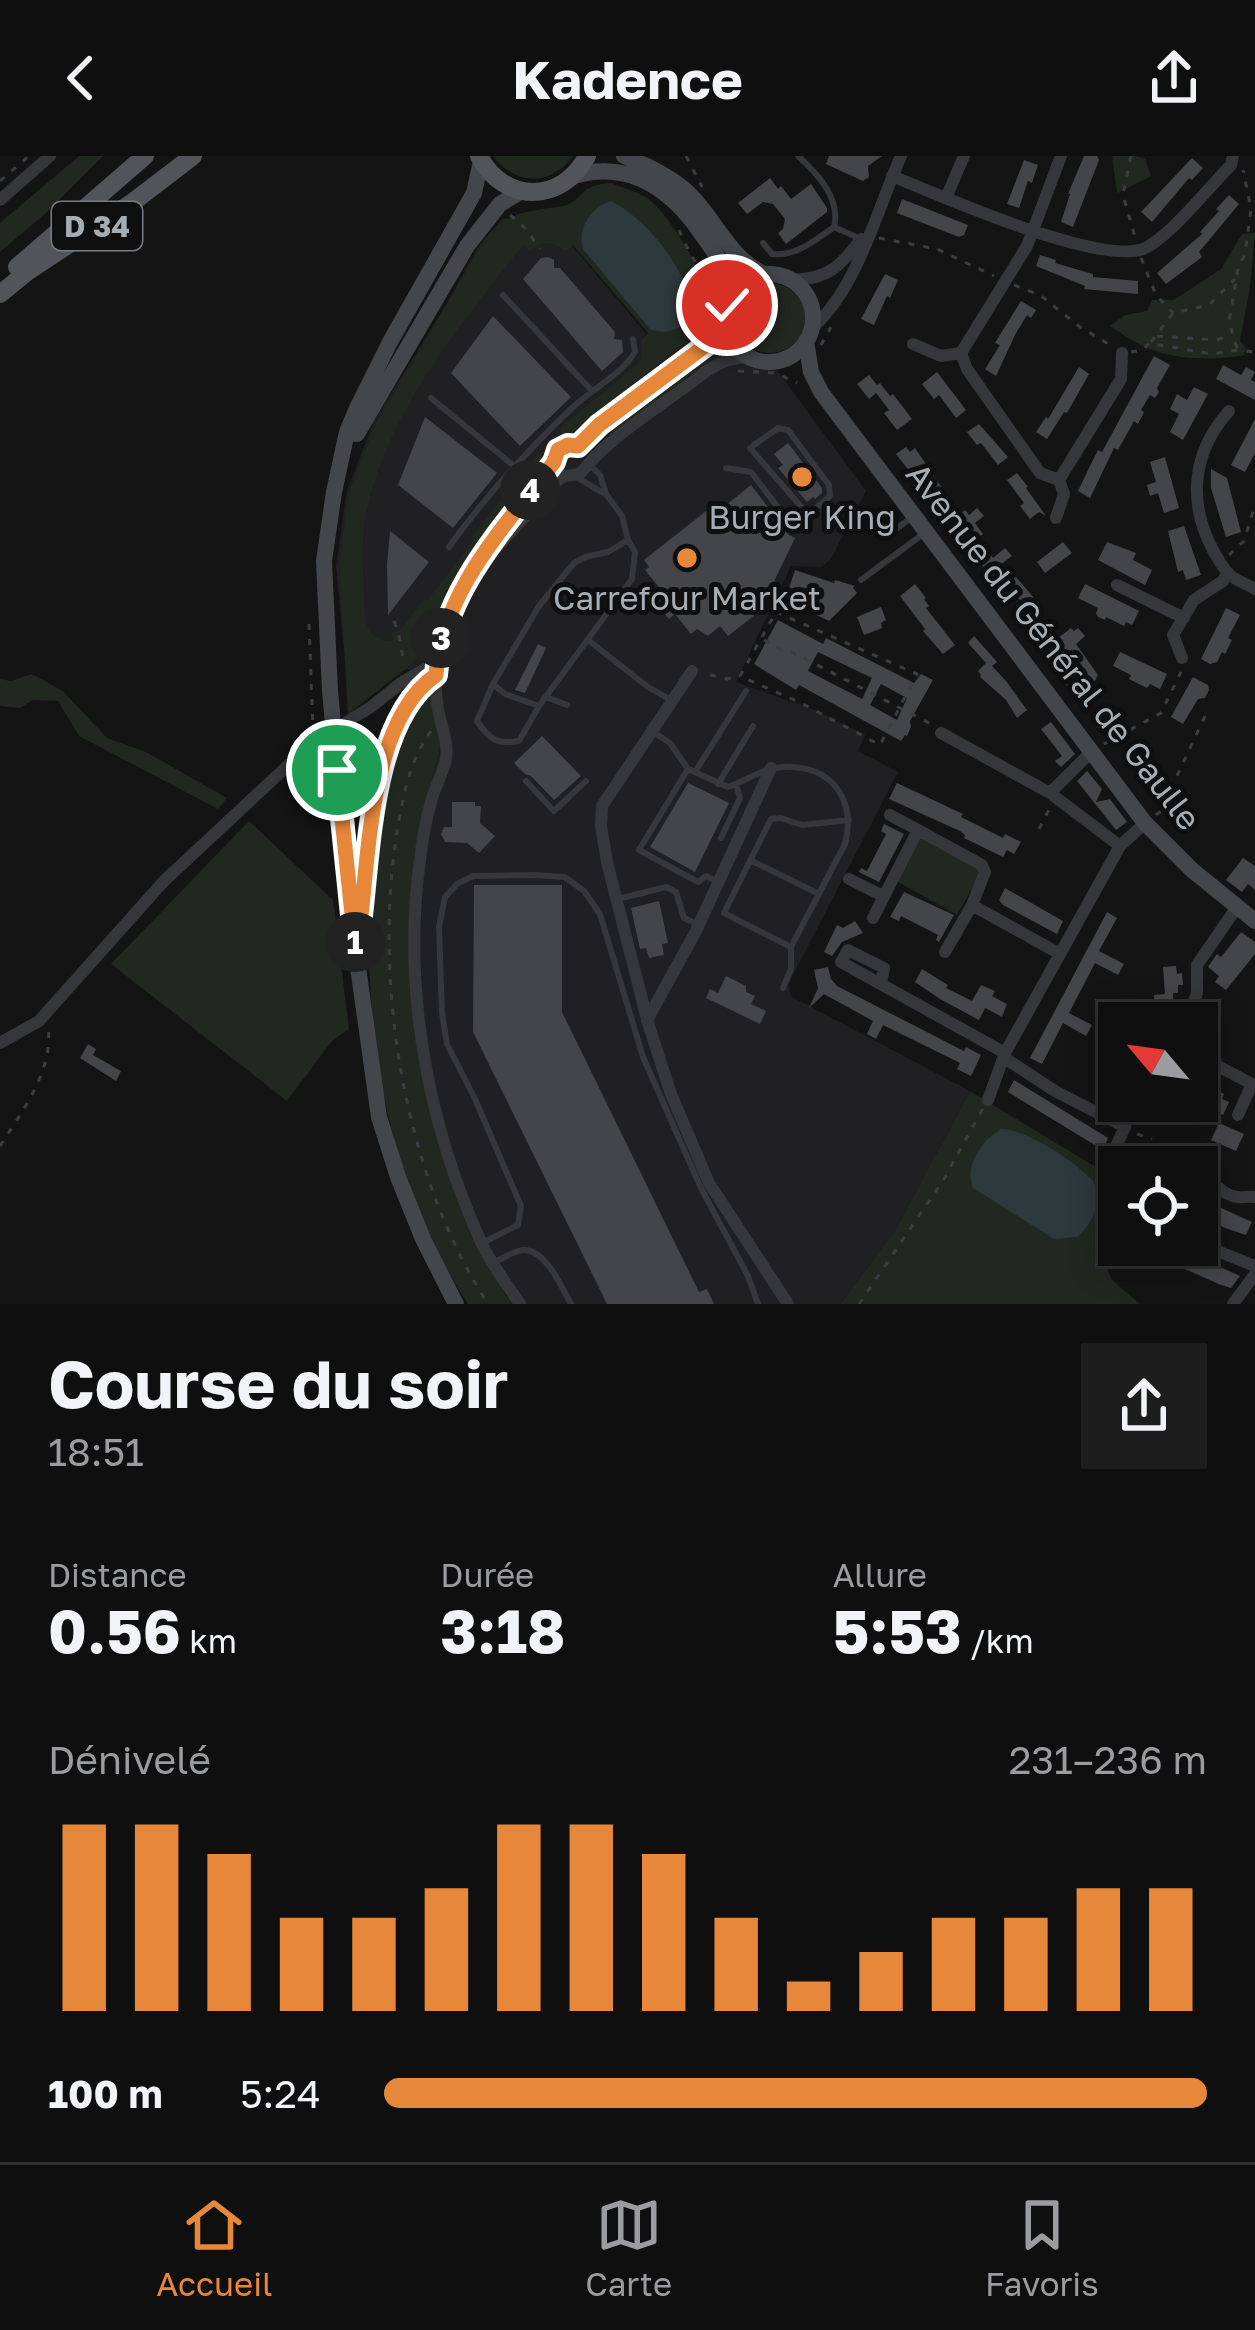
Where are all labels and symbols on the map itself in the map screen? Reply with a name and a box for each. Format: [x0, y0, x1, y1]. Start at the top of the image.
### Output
road number: D 34 [52, 202, 142, 250]
pin [676, 254, 778, 356]
street label: Avenue du Général de Gaulle [899, 455, 1209, 837]
pin: 4 [500, 460, 560, 520]
marker: Burger King [789, 464, 815, 490]
place label: Burger King [708, 497, 896, 536]
marker: Carrefour Market [674, 545, 700, 571]
place label: Carrefour Market [553, 578, 821, 617]
pin: 3 [411, 608, 471, 668]
pin [286, 719, 388, 821]
pin: 1 [325, 912, 385, 972]
north arrow [1098, 1002, 1218, 1122]

